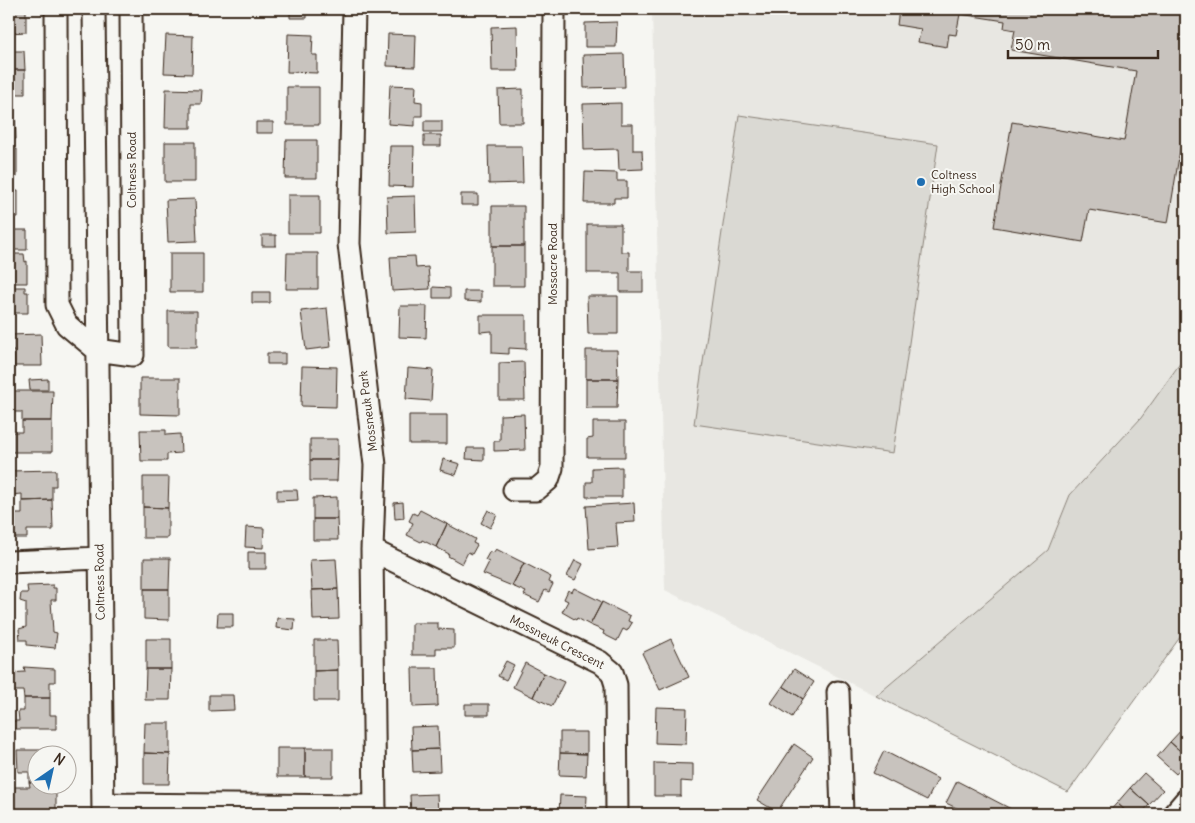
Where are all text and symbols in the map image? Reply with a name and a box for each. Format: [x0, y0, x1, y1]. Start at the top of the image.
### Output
scale bar [1008, 28, 1158, 60]
text: 50 m [1015, 35, 1050, 54]
street label: Coltness Road [124, 132, 139, 208]
place label: Coltness High School [931, 167, 995, 196]
marker: Coltness High School [915, 176, 927, 188]
street label: Mossacre Road [545, 223, 560, 305]
street label: Mossneuk Park [355, 370, 380, 452]
street label: Coltness Road [91, 544, 108, 620]
street label: Mossneuk Crescent [507, 611, 607, 672]
north arrow [28, 746, 78, 796]
text: N [50, 749, 68, 769]

